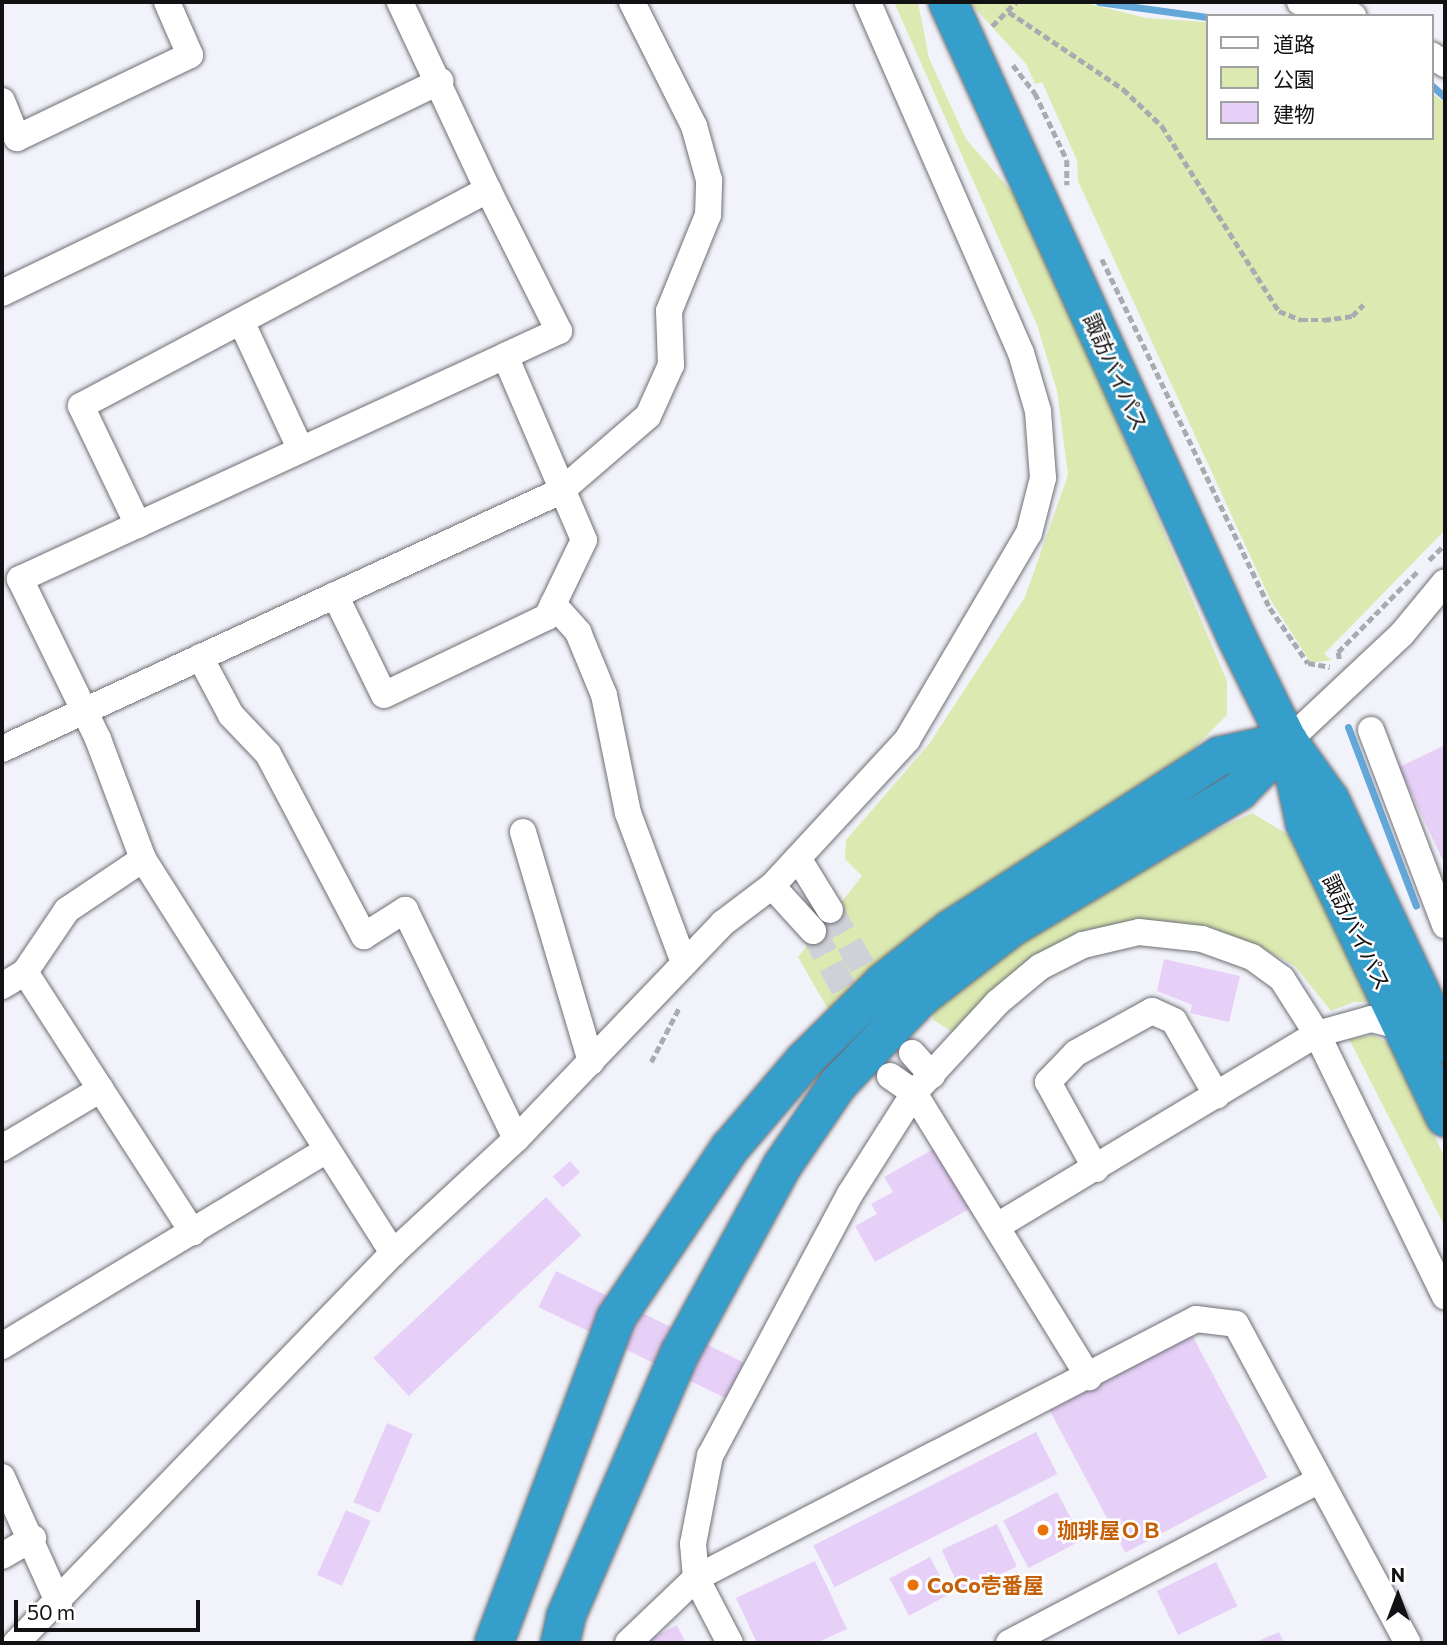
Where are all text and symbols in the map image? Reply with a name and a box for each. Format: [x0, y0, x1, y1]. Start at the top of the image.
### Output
legend [1206, 14, 1433, 140]
text: 道路 [1273, 31, 1315, 56]
text: 公園 [1273, 66, 1315, 91]
text: 建物 [1273, 101, 1315, 126]
street label: 諏訪バイパス [1079, 309, 1153, 435]
street label: 諏訪バイパス [1318, 870, 1396, 994]
place label: 珈琲屋ＯＢ [1057, 1517, 1162, 1543]
marker: 珈琲屋ＯＢ [1035, 1522, 1051, 1538]
north arrow [1363, 1561, 1433, 1631]
text: N [1391, 1563, 1405, 1586]
place label: CoCo壱番屋 [927, 1572, 1044, 1598]
marker: CoCo壱番屋 [905, 1577, 921, 1593]
scale bar [18, 1586, 203, 1630]
text: 50 m [27, 1599, 75, 1624]

